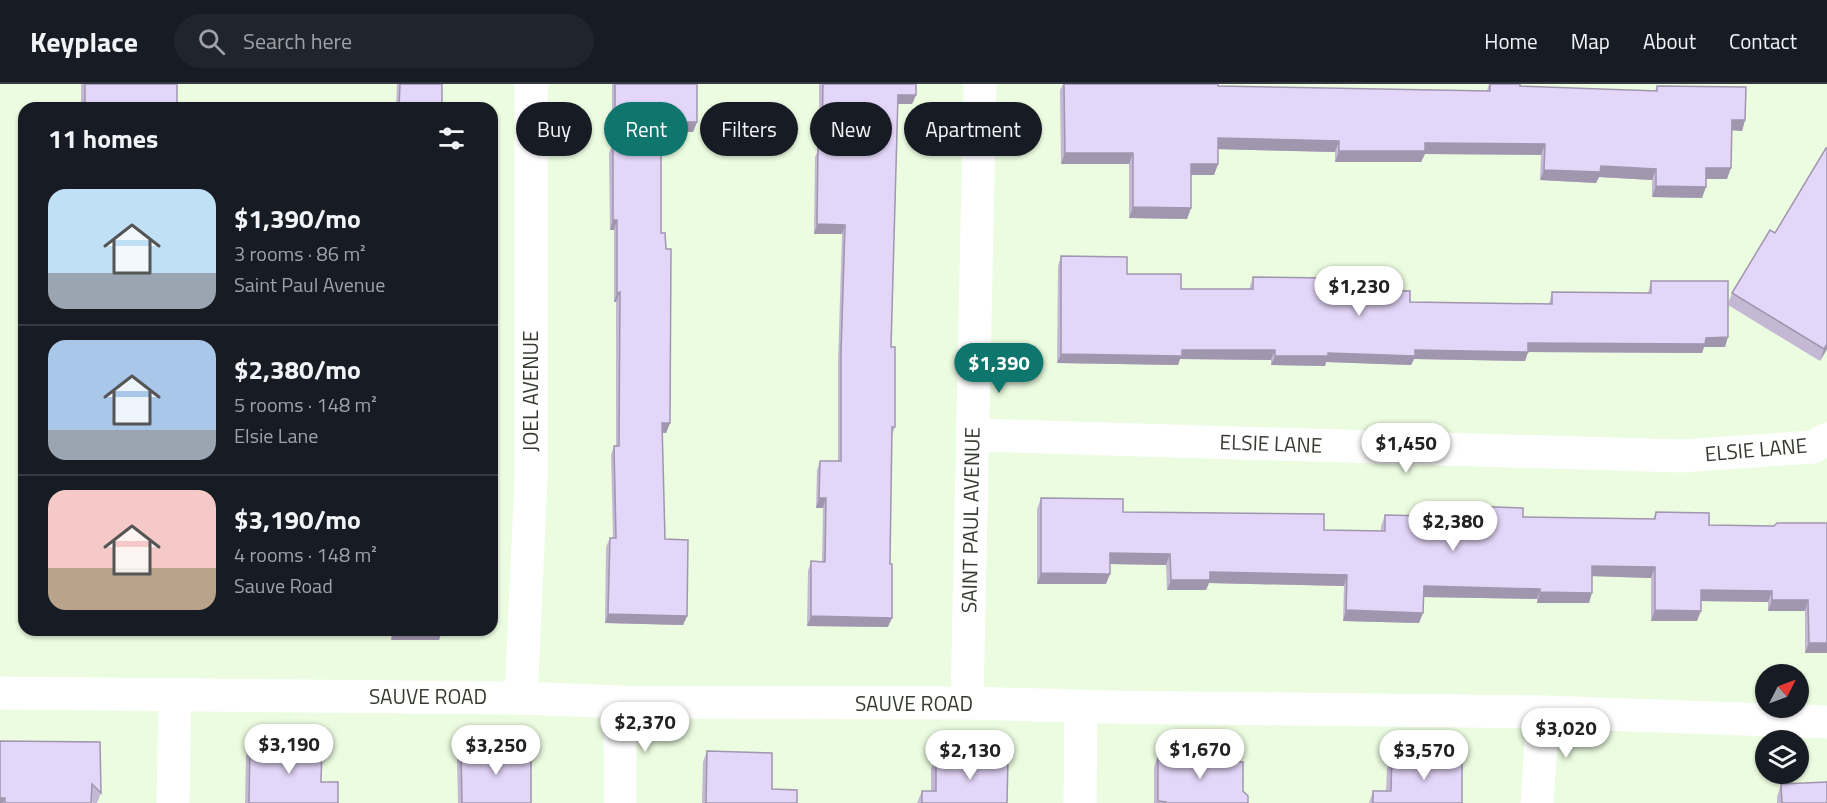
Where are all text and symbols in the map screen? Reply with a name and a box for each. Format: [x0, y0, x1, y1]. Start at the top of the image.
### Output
search box [174, 14, 594, 68]
text: Keyplace [30, 20, 138, 63]
text: Search here [243, 24, 352, 58]
icon: search [195, 25, 228, 58]
text: Home [1484, 25, 1538, 57]
text: Map [1571, 25, 1610, 57]
text: About [1643, 25, 1696, 57]
text: Contact [1729, 25, 1797, 57]
chip: Buy [516, 102, 592, 156]
chip: Rent [604, 102, 688, 156]
chip: Filters [700, 102, 798, 156]
chip: New [810, 102, 892, 156]
chip: Apartment [904, 102, 1042, 156]
text: 11 homes [48, 119, 158, 158]
icon: filters [435, 122, 468, 155]
text: $1,390/mo [234, 199, 361, 238]
icon: home [96, 213, 168, 285]
text: 3 rooms · 86 m² [234, 238, 366, 269]
pin: $1,230 [1310, 266, 1408, 317]
text: Saint Paul Avenue [234, 269, 385, 300]
text: $1,230 [1328, 270, 1390, 301]
street label: JOEL AVENUE [514, 330, 546, 452]
pin: $1,390 [950, 343, 1048, 394]
text: $1,390 [968, 347, 1030, 378]
text: $2,380/mo [234, 350, 361, 389]
icon: home [96, 364, 168, 436]
text: 5 rooms · 148 m² [234, 389, 377, 420]
text: Elsie Lane [234, 420, 318, 451]
pin: $1,450 [1357, 423, 1455, 474]
street label: ELSIE LANE [1219, 425, 1323, 461]
street label: SAINT PAUL AVENUE [952, 427, 988, 613]
text: $1,450 [1375, 427, 1437, 458]
street label: ELSIE LANE [1703, 429, 1809, 469]
text: $3,190/mo [234, 500, 361, 539]
pin: $2,380 [1404, 501, 1502, 552]
text: $2,380 [1422, 505, 1484, 536]
icon: home [96, 514, 168, 586]
text: 4 rooms · 148 m² [234, 539, 377, 570]
text: Sauve Road [234, 570, 333, 601]
north arrow [1755, 664, 1809, 718]
map controls [1755, 664, 1809, 784]
street label: SAUVE ROAD [369, 680, 487, 712]
street label: SAUVE ROAD [855, 687, 973, 719]
pin: $2,370 [596, 702, 694, 753]
text: $2,370 [614, 706, 676, 737]
pin: $3,020 [1517, 708, 1615, 759]
text: $3,020 [1535, 712, 1597, 743]
pin: $3,190 [240, 724, 338, 775]
pin: $3,250 [447, 725, 545, 776]
text: $3,190 [258, 728, 320, 759]
text: $3,250 [465, 729, 527, 760]
pin: $1,670 [1151, 729, 1249, 780]
pin: $2,130 [921, 730, 1019, 781]
pin: $3,570 [1375, 730, 1473, 781]
button: layers [1755, 730, 1809, 784]
text: $1,670 [1169, 733, 1231, 764]
text: $2,130 [939, 734, 1001, 765]
text: $3,570 [1393, 734, 1455, 765]

